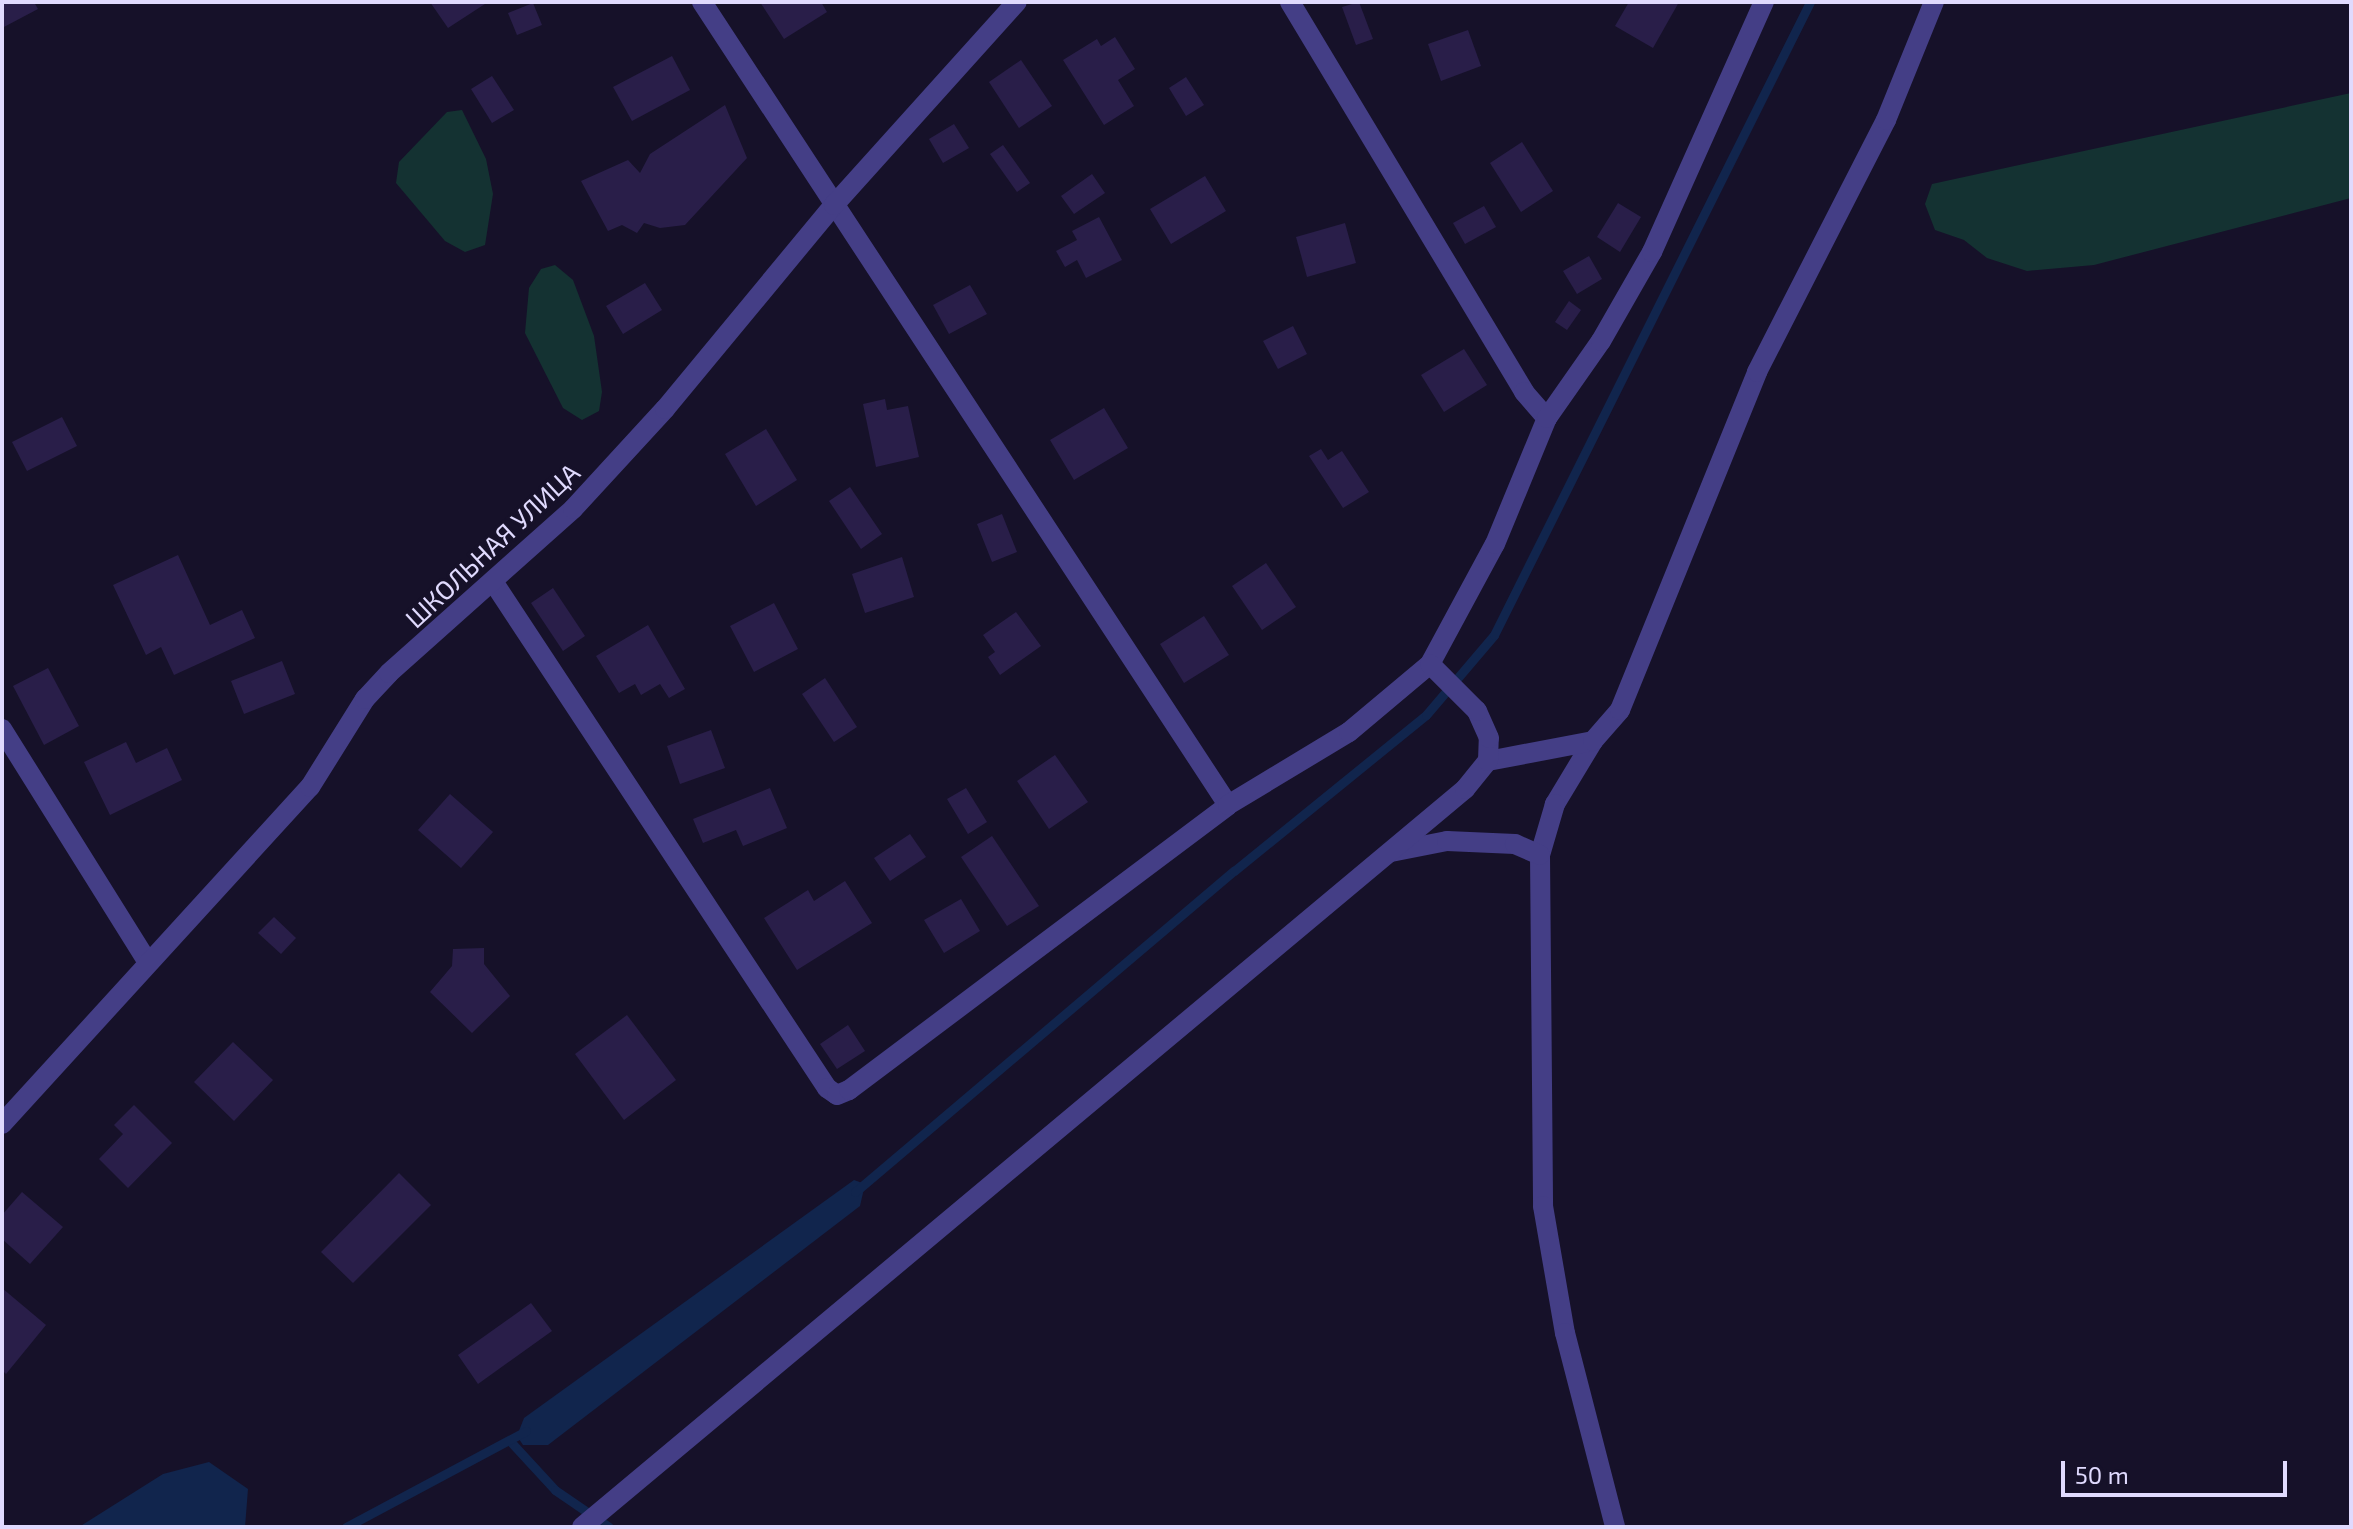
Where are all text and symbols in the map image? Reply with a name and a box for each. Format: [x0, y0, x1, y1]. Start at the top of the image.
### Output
street label: ШКОЛЬНАЯ УЛИЦА [398, 456, 586, 634]
scale bar [2065, 1445, 2291, 1495]
text: 50 m [2075, 1460, 2129, 1489]

